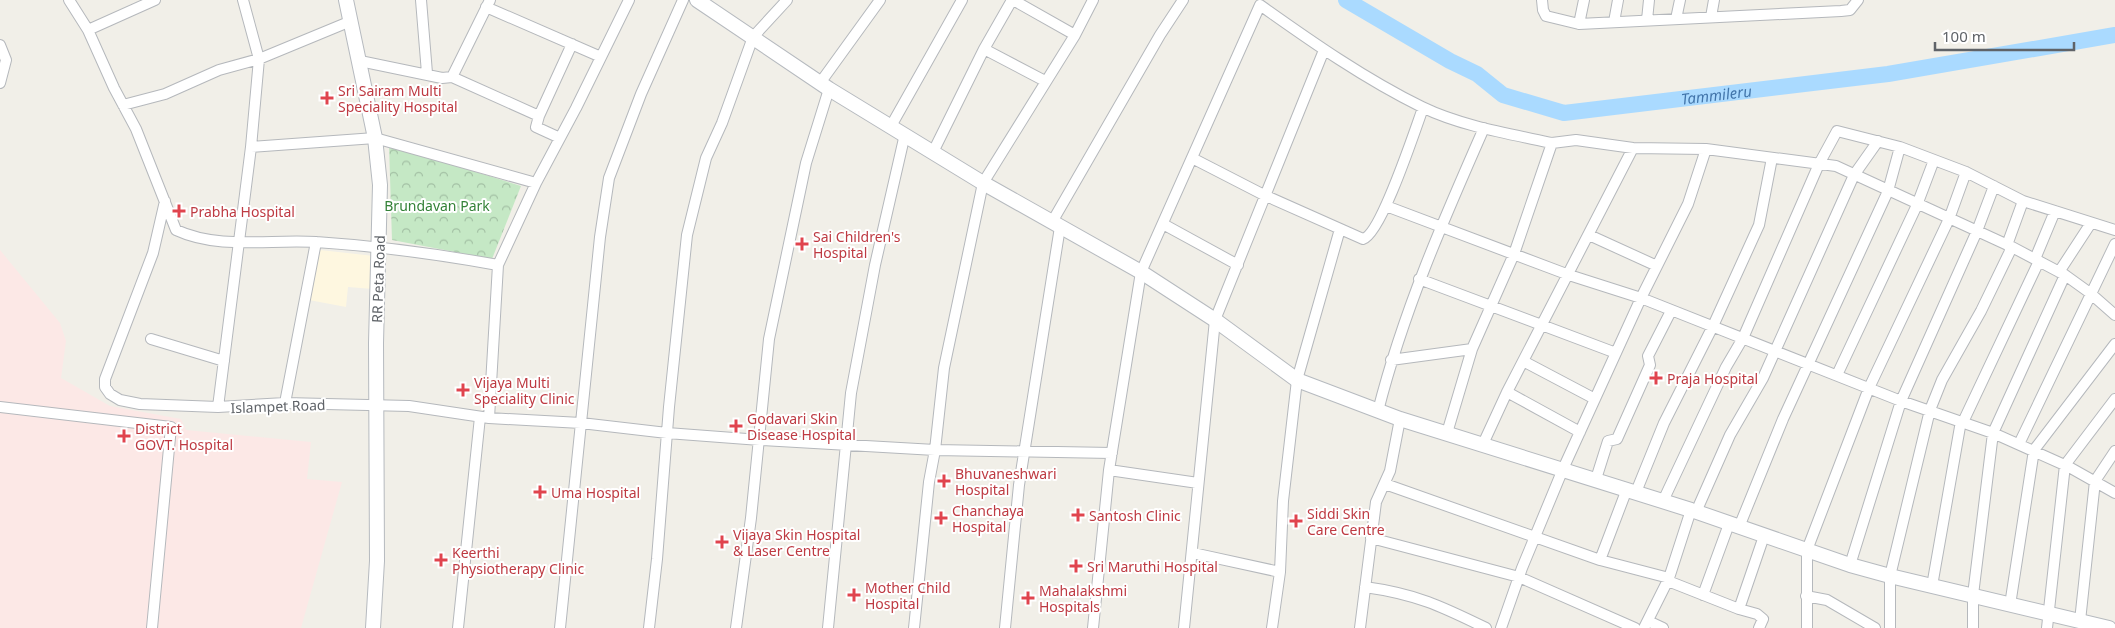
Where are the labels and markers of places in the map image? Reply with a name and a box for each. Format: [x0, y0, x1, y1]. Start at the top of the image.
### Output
place label: Sri Sairam Multi Speciality Hospital [338, 81, 458, 116]
marker: Sri Sairam Multi Speciality Hospital [320, 91, 334, 105]
place label: Prabha Hospital [190, 202, 295, 221]
marker: Prabha Hospital [172, 204, 186, 218]
place label: Sai Children's Hospital [813, 227, 901, 262]
marker: Sai Children's Hospital [795, 237, 809, 251]
place label: Praja Hospital [1667, 369, 1758, 388]
marker: Praja Hospital [1649, 371, 1663, 385]
place label: Vijaya Multi Speciality Clinic [474, 373, 575, 408]
marker: Vijaya Multi Speciality Clinic [456, 383, 470, 397]
place label: Godavari Skin Disease Hospital [747, 409, 856, 444]
place label: District GOVT. Hospital [135, 419, 233, 454]
marker: Godavari Skin Disease Hospital [729, 419, 743, 433]
marker: District GOVT. Hospital [117, 429, 131, 443]
place label: Bhuvaneshwari Hospital [955, 464, 1057, 499]
marker: Bhuvaneshwari Hospital [937, 474, 951, 488]
place label: Uma Hospital [551, 483, 640, 502]
marker: Uma Hospital [533, 485, 547, 499]
place label: Chanchaya Hospital [952, 501, 1024, 536]
place label: Siddi Skin Care Centre [1307, 504, 1385, 539]
place label: Santosh Clinic [1089, 506, 1181, 525]
marker: Santosh Clinic [1071, 508, 1085, 522]
marker: Chanchaya Hospital [934, 511, 948, 525]
marker: Siddi Skin Care Centre [1289, 514, 1303, 528]
place label: Vijaya Skin Hospital & Laser Centre [733, 525, 860, 560]
marker: Vijaya Skin Hospital & Laser Centre [715, 535, 729, 549]
place label: Keerthi Physiotherapy Clinic [452, 543, 584, 578]
marker: Keerthi Physiotherapy Clinic [434, 553, 448, 567]
place label: Sri Maruthi Hospital [1087, 557, 1218, 576]
marker: Sri Maruthi Hospital [1069, 559, 1083, 573]
place label: Mother Child Hospital [865, 578, 951, 613]
place label: Mahalakshmi Hospitals [1039, 581, 1127, 616]
marker: Mother Child Hospital [847, 588, 861, 602]
marker: Mahalakshmi Hospitals [1021, 591, 1035, 605]

